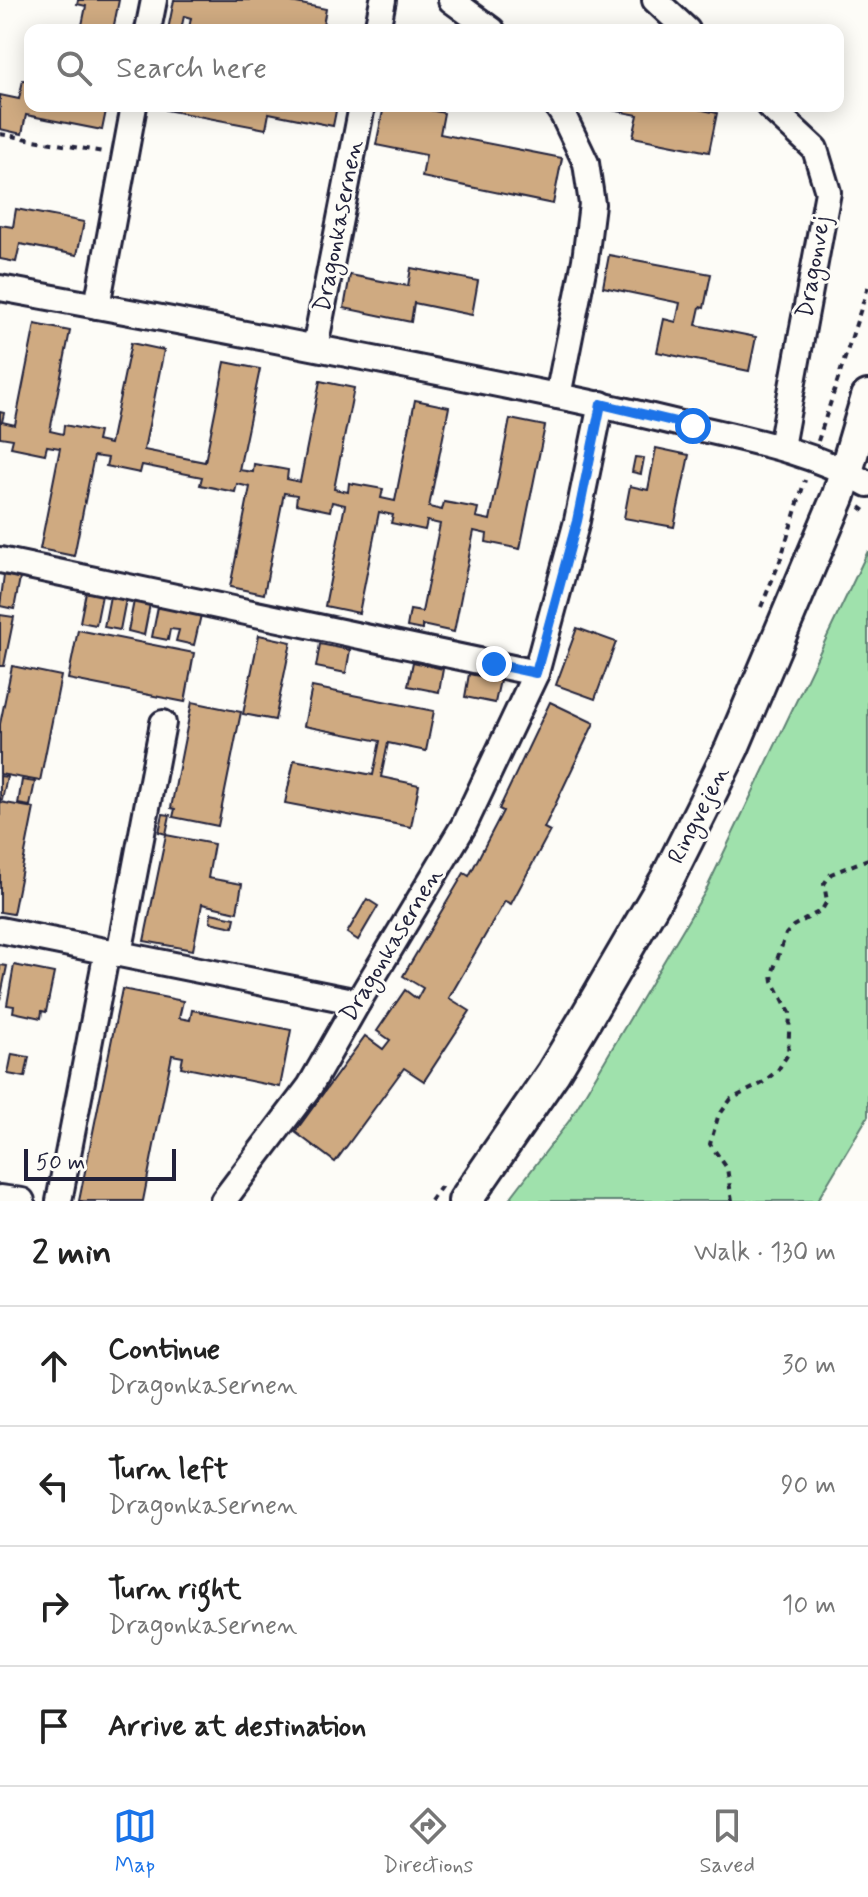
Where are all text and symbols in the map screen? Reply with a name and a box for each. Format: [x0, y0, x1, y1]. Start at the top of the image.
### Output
search box [24, 24, 844, 112]
icon: search [52, 46, 96, 90]
text: Search here [116, 49, 267, 88]
street label: Dragonkasernen [307, 137, 373, 315]
street label: Dragonvej [790, 214, 840, 321]
route start [675, 408, 711, 444]
route end [476, 646, 512, 682]
street label: Ringvejen [661, 761, 739, 870]
street label: Dragonkasernen [334, 862, 452, 1029]
scale bar [24, 1145, 176, 1181]
text: 50 m [36, 1149, 85, 1177]
text: 2 min [32, 1231, 112, 1276]
text: Walk · 130 m [694, 1236, 836, 1270]
text: Continue [108, 1330, 220, 1369]
icon: ahead [32, 1344, 76, 1388]
text: 30 m [782, 1349, 836, 1383]
text: Dragonkasernen [108, 1369, 297, 1403]
text: Turn left [108, 1450, 228, 1489]
icon: left [32, 1464, 76, 1508]
text: 90 m [781, 1469, 836, 1503]
text: Dragonkasernen [108, 1489, 297, 1523]
text: Turn right [108, 1570, 241, 1609]
icon: right [32, 1584, 76, 1628]
text: 10 m [782, 1589, 836, 1623]
text: Dragonkasernen [108, 1609, 297, 1643]
icon: arrive [32, 1704, 76, 1748]
text: Arrive at destination [108, 1707, 366, 1746]
tab: Map [113, 1804, 157, 1880]
tab: Directions [383, 1804, 473, 1880]
tab: Saved [699, 1804, 755, 1880]

